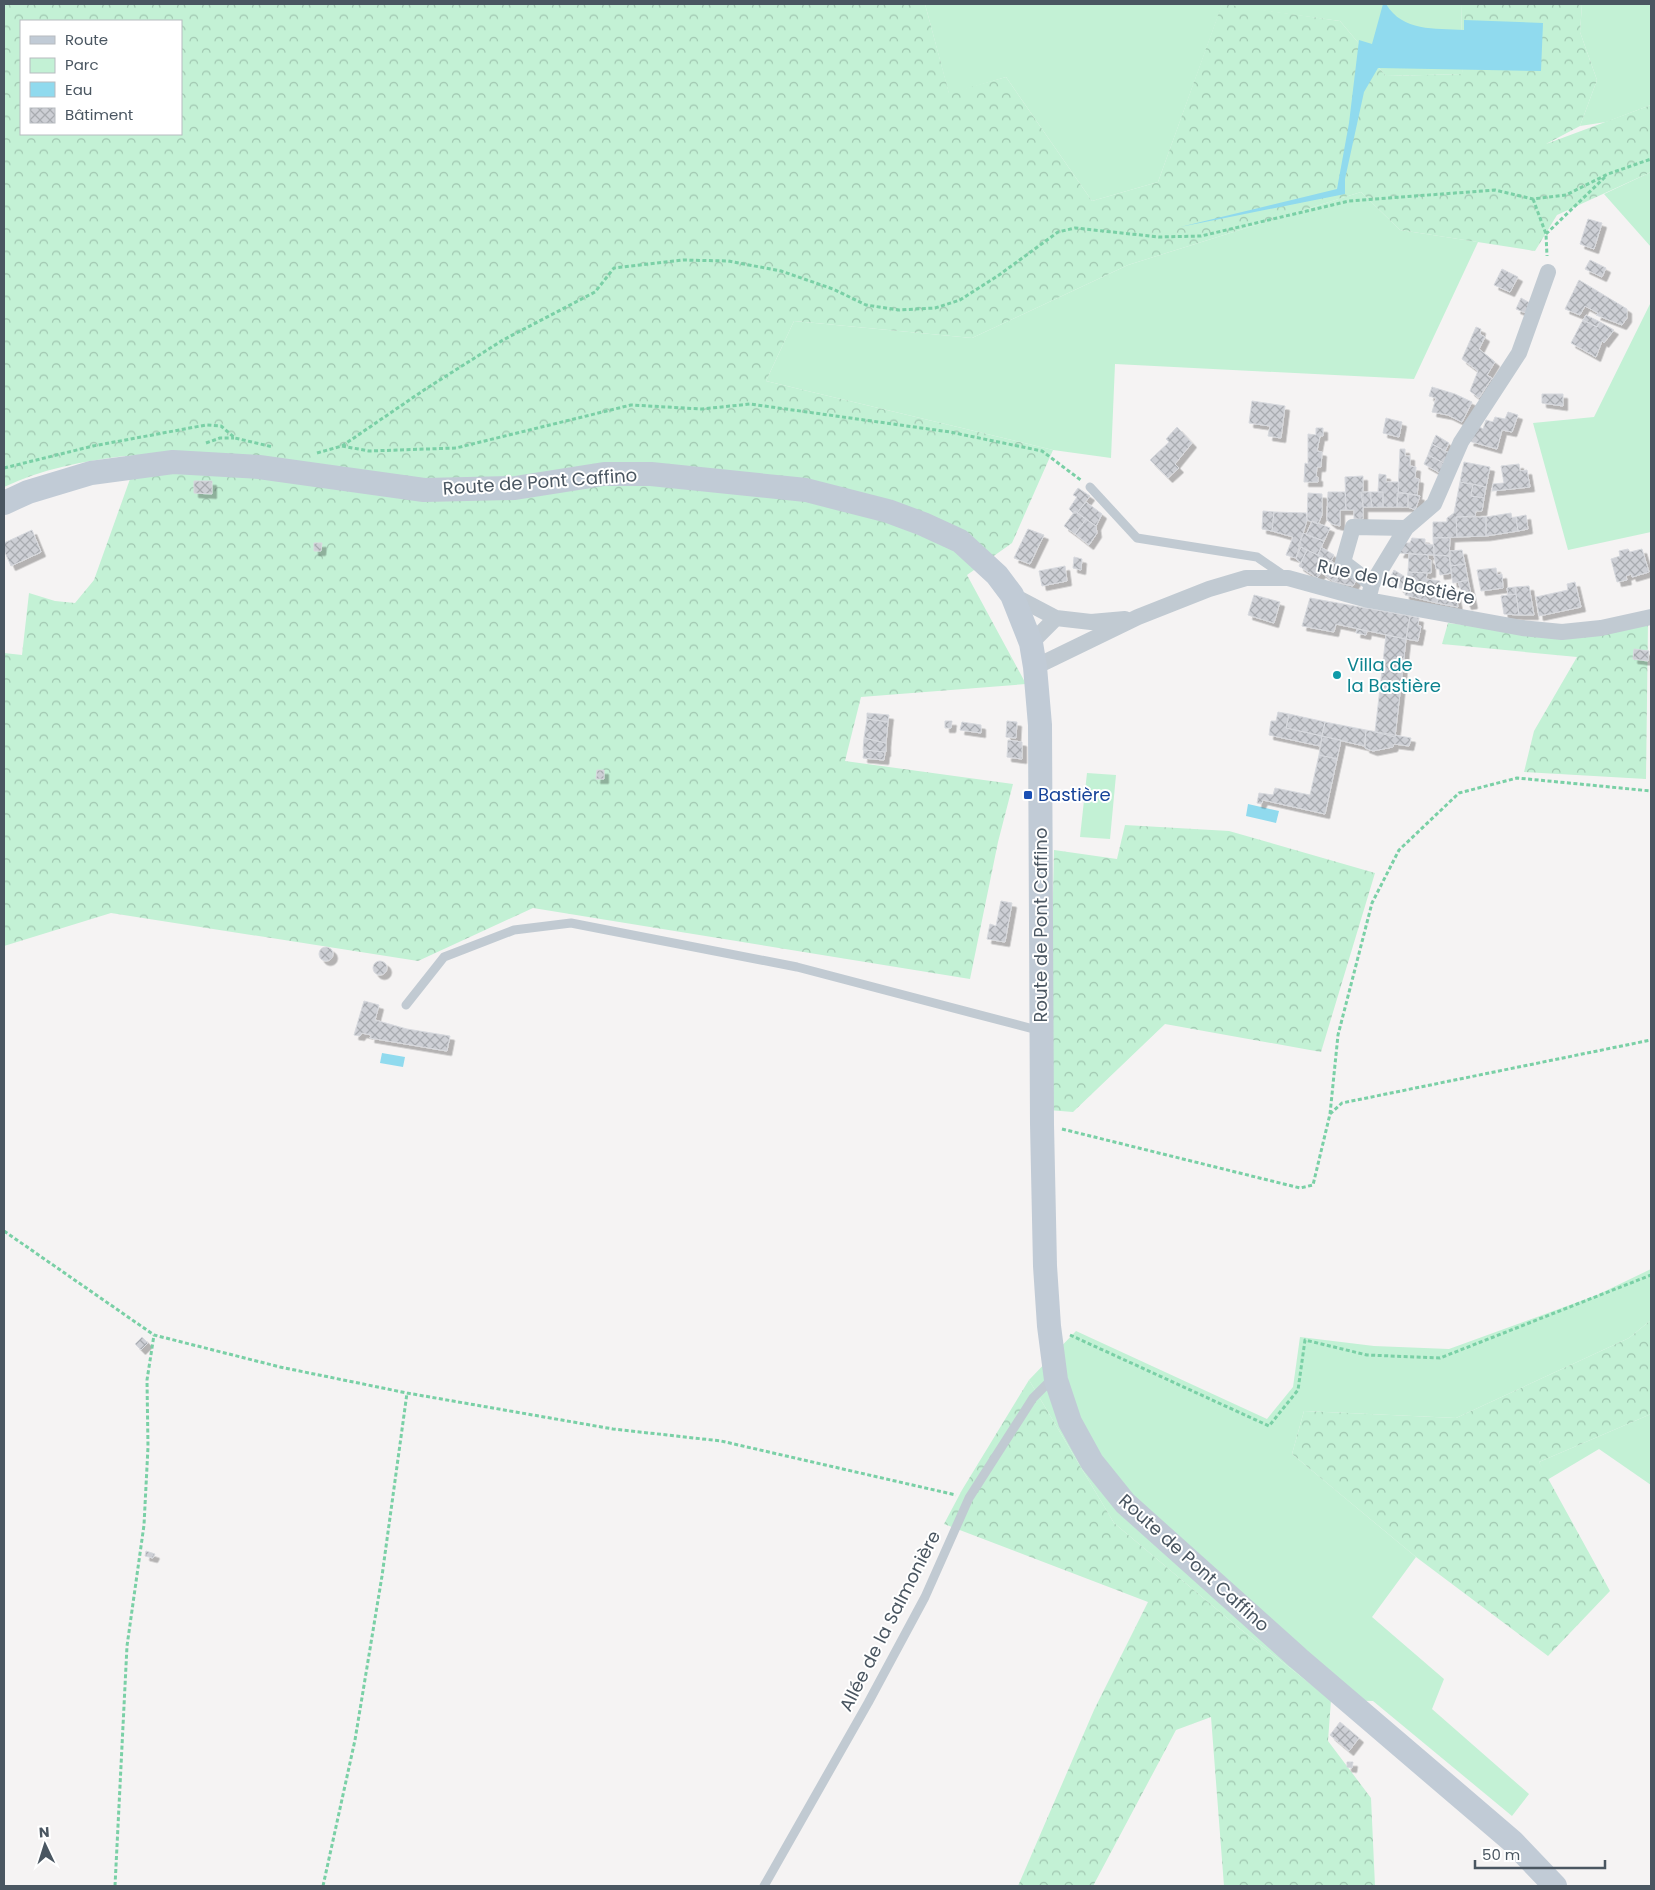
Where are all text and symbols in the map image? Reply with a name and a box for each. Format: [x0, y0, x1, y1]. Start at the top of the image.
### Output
legend [20, 20, 182, 135]
text: Route [65, 29, 108, 50]
text: Parc [65, 54, 99, 75]
text: Eau [65, 79, 92, 100]
text: Bâtiment [65, 104, 133, 125]
street label: Route de Pont Caffino [442, 462, 638, 501]
street label: Rue de la Bastière [1315, 553, 1477, 610]
place label: Villa de la Bastière [1347, 652, 1441, 698]
marker: Villa de la Bastière [1331, 669, 1343, 681]
place label: Bastière [1038, 782, 1111, 807]
marker: Bastière [1022, 789, 1034, 801]
street label: Route de Pont Caffino [1028, 828, 1053, 1022]
street label: Route de Pont Caffino [1114, 1488, 1275, 1637]
street label: Allée de la Salmonière [833, 1526, 946, 1715]
north arrow [20, 1820, 70, 1870]
text: N [38, 1822, 50, 1842]
scale bar [1475, 1838, 1605, 1870]
text: 50 m [1482, 1844, 1520, 1865]

